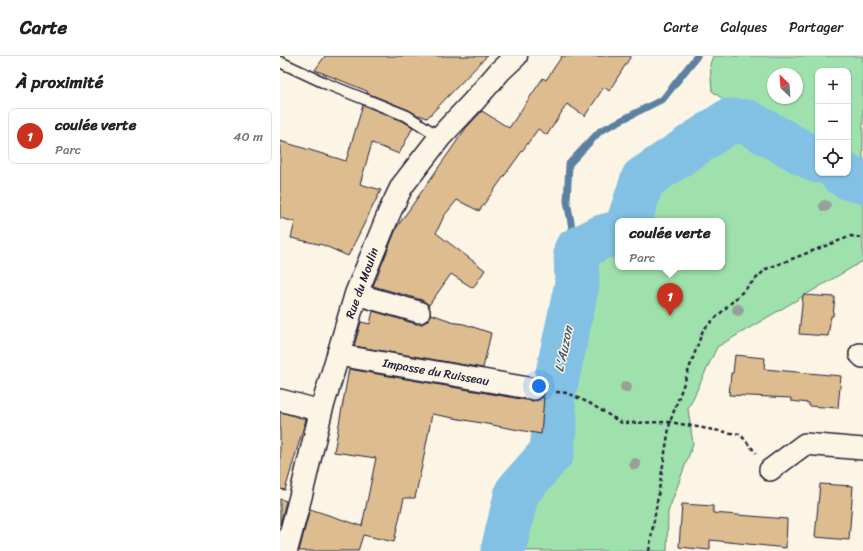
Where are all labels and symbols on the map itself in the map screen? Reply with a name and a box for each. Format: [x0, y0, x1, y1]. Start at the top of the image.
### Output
north arrow [767, 68, 803, 104]
street label: Rue du Moulin [339, 244, 385, 322]
pin: 1 [657, 283, 683, 316]
water label: L'Auzon [547, 322, 580, 374]
street label: Impasse du Ruisseau [380, 352, 491, 392]
your location [529, 376, 549, 396]

